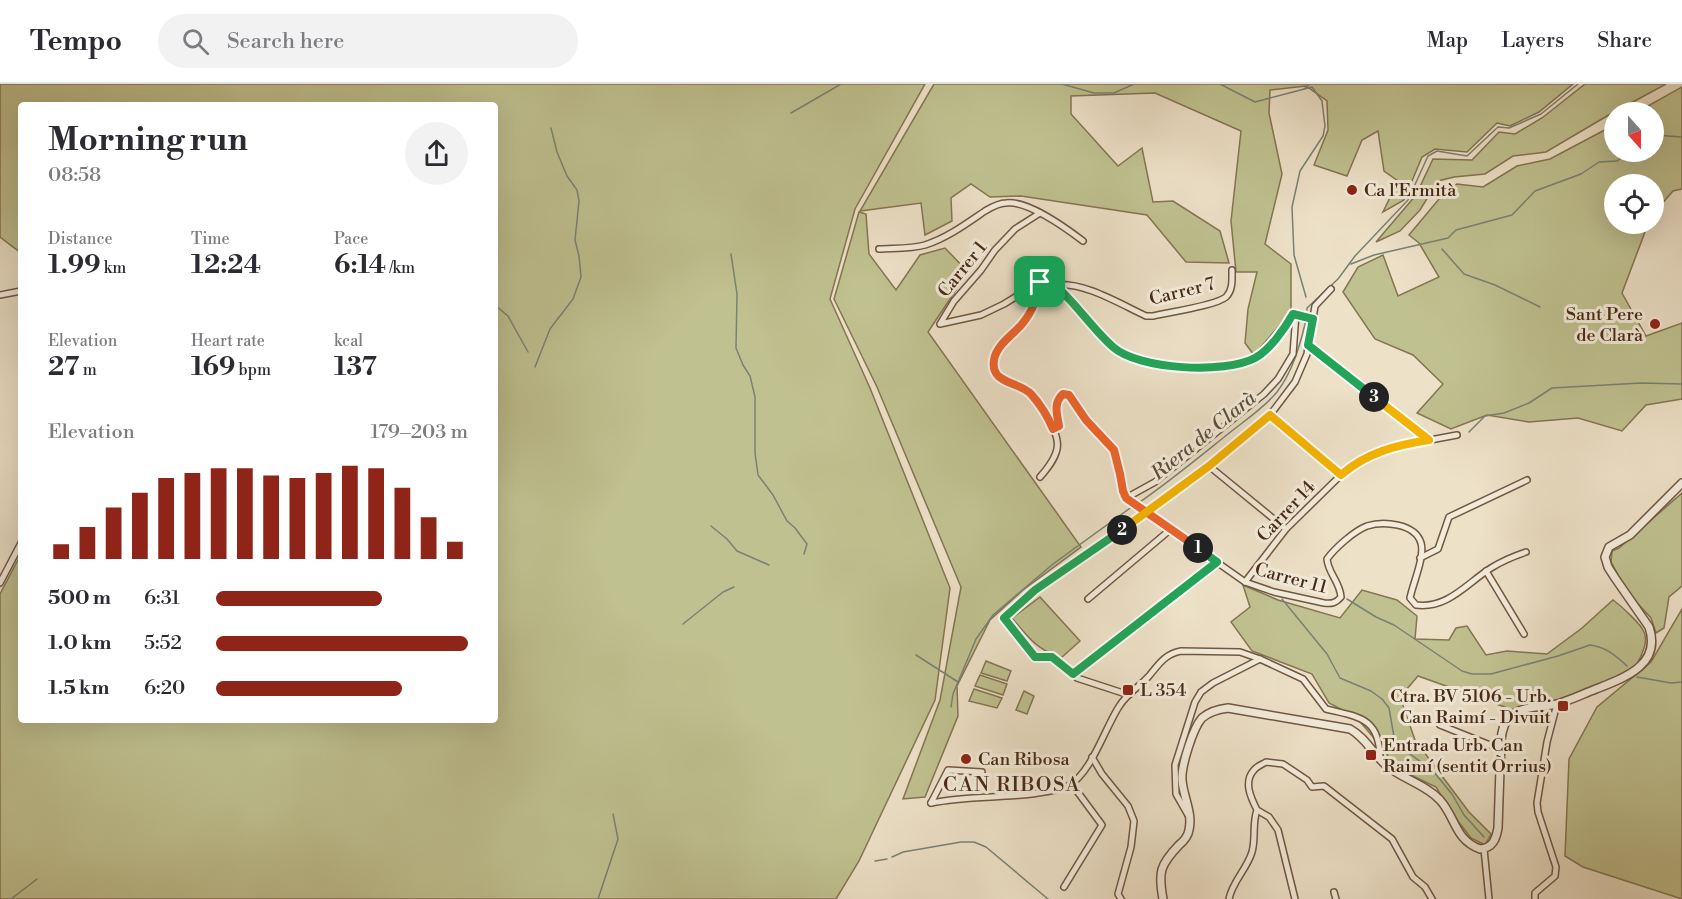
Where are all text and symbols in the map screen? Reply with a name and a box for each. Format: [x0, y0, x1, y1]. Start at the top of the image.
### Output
search box [158, 14, 578, 68]
text: Tempo [30, 24, 122, 59]
icon: search [179, 25, 212, 58]
text: Search here [227, 28, 344, 55]
text: Map [1427, 28, 1468, 54]
text: Layers [1501, 28, 1564, 54]
text: Share [1597, 28, 1652, 54]
north arrow [1604, 102, 1664, 162]
map controls [1604, 102, 1664, 234]
text: Morning run [48, 120, 248, 161]
button: share [405, 122, 468, 185]
text: 08:58 [48, 163, 101, 188]
button: locate [1604, 174, 1664, 234]
place label: Ca l'Ermità [1364, 179, 1457, 202]
marker: Ca l'Ermità [1345, 183, 1359, 197]
text: Distance [48, 229, 113, 249]
text: Time [191, 229, 230, 249]
text: Pace [334, 229, 368, 249]
street label: Carrer 1 [933, 236, 992, 302]
text: 1.99 [48, 249, 101, 281]
text: 12:24 [191, 249, 261, 281]
text: 6:14 [334, 249, 386, 281]
pin [1014, 256, 1065, 307]
text: km [101, 258, 126, 278]
text: /km [386, 258, 415, 278]
icon: arrive [1023, 265, 1056, 298]
street label: Carrer 7 [1147, 272, 1217, 311]
place label: Sant Pere de Clarà [1566, 303, 1644, 347]
marker: Sant Pere de Clarà [1648, 317, 1662, 331]
text: Elevation [48, 331, 117, 351]
text: Heart rate [191, 331, 265, 351]
text: kcal [334, 331, 363, 351]
text: 27 [48, 351, 79, 383]
text: 169 [191, 351, 235, 383]
text: 137 [334, 351, 377, 383]
text: m [79, 360, 97, 380]
text: bpm [235, 360, 271, 380]
pin: 3 [1359, 382, 1389, 412]
water label: Riera de Clarà [1146, 386, 1262, 487]
text: 3 [1369, 387, 1379, 407]
text: Elevation [48, 420, 135, 445]
text: 179–203 m [370, 420, 468, 445]
street label: Carrer 14 [1252, 476, 1321, 547]
pin: 2 [1107, 515, 1137, 545]
text: 2 [1117, 520, 1127, 540]
pin: 1 [1183, 533, 1213, 563]
text: 1 [1194, 538, 1202, 558]
street label: Carrer 11 [1252, 558, 1330, 599]
text: 500 m [48, 586, 111, 611]
text: 6:31 [144, 586, 180, 611]
text: 1.0 km [48, 631, 112, 656]
text: 5:52 [144, 631, 182, 656]
text: 1.5 km [48, 676, 109, 701]
text: 6:20 [144, 676, 185, 701]
place label: L 354 [1140, 679, 1187, 702]
marker: L 354 [1121, 683, 1135, 697]
place label: Ctra. BV 5106 - Urb. Can Raimí - Divuit [1390, 685, 1552, 729]
marker: Ctra. BV 5106 - Urb. Can Raimí - Divuit [1556, 699, 1570, 713]
place label: Entrada Urb. Can Raimí (sentit Òrrius) [1383, 734, 1552, 778]
place label: Can Ribosa [978, 748, 1071, 771]
marker: Entrada Urb. Can Raimí (sentit Òrrius) [1364, 748, 1378, 762]
marker: Can Ribosa [959, 752, 973, 766]
district label: CAN RIBOSA [943, 773, 1081, 798]

